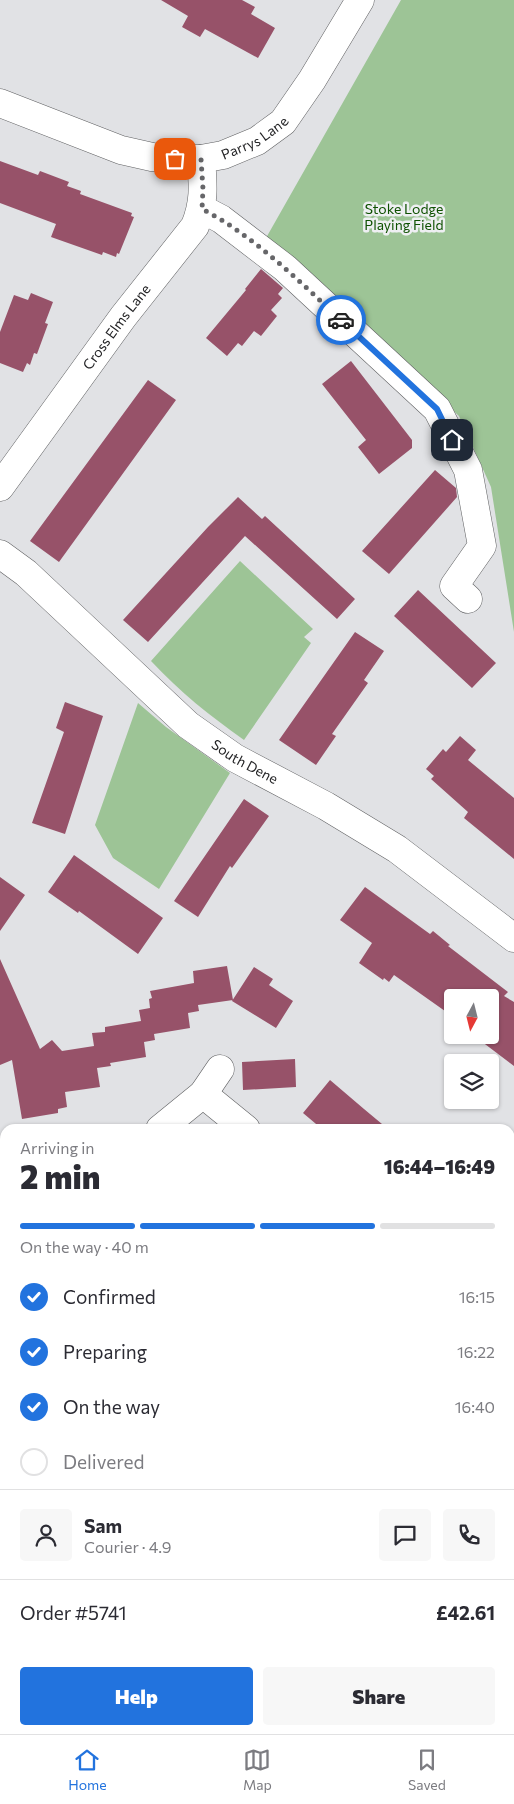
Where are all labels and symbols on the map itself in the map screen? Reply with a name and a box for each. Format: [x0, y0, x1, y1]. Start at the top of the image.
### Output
street label: Parrys Lane [218, 113, 292, 163]
pin [154, 138, 196, 180]
park label: Stoke Lodge Playing Field [364, 200, 444, 233]
street label: Cross Elms Lane [79, 280, 154, 373]
courier [316, 295, 366, 345]
pin [431, 419, 473, 461]
street label: South Dene [208, 735, 281, 787]
north arrow [444, 989, 499, 1044]

